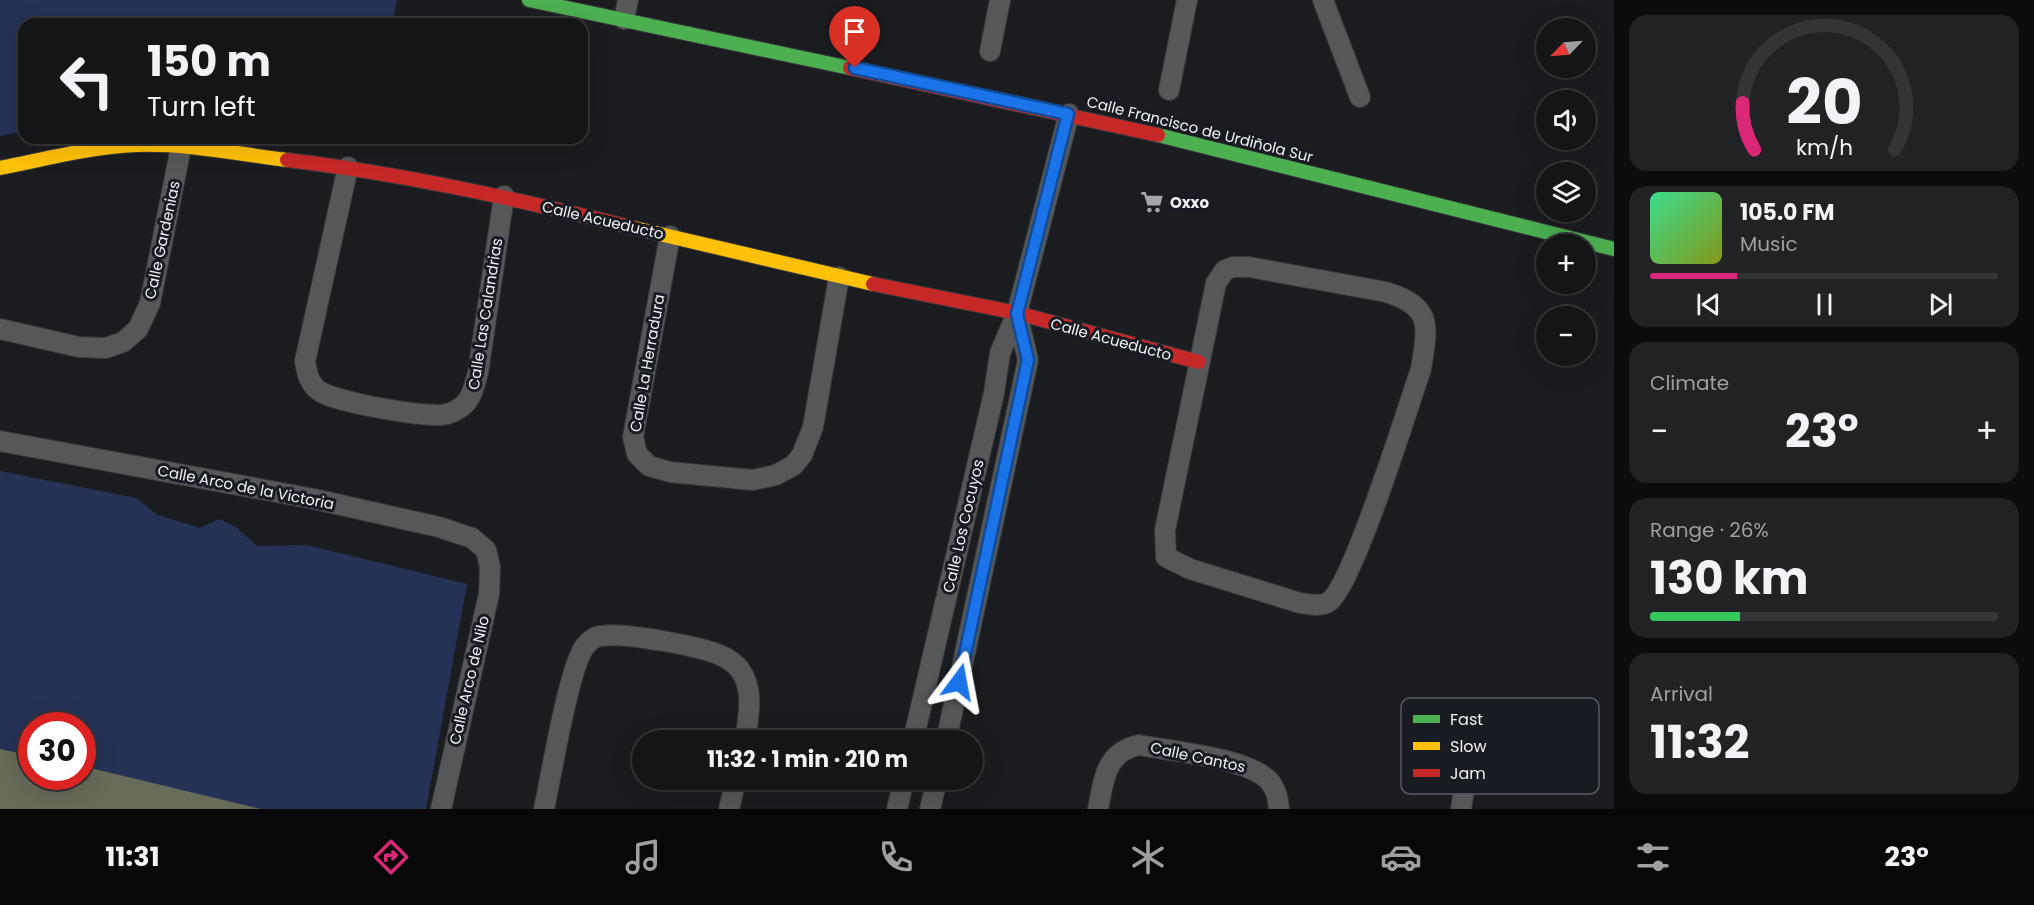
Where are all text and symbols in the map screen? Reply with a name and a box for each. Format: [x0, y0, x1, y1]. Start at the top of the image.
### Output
pin [829, 6, 880, 68]
icon: arrive [838, 15, 871, 48]
north arrow [1536, 18, 1596, 78]
map controls [1536, 18, 1596, 366]
text: 150 m [147, 32, 271, 91]
icon: left [48, 42, 126, 120]
text: 20 [1786, 58, 1862, 146]
text: Turn left [147, 88, 256, 125]
button: sound [1536, 90, 1596, 150]
street label: Calle Francisco de Urdiñola Sur [1085, 91, 1316, 167]
text: km/h [1795, 132, 1853, 163]
button: layers [1536, 162, 1596, 222]
street label: Calle Gardenias [139, 179, 185, 301]
supermarket icon: Oxxo [1139, 189, 1165, 215]
place label: Oxxo [1170, 192, 1209, 213]
street label: Calle Acueducto [540, 196, 666, 244]
text: 105.0 FM [1740, 197, 1834, 228]
text: Music [1740, 230, 1798, 258]
button: + [1536, 234, 1596, 294]
street label: Calle Las Calandrias [463, 236, 507, 391]
icon: previous [1692, 288, 1725, 321]
icon: pause [1808, 288, 1841, 321]
icon: next [1924, 288, 1957, 321]
street label: Calle La Herradura [625, 292, 669, 434]
button: − [1536, 306, 1596, 366]
street label: Calle Acueducto [1048, 313, 1174, 365]
text: Climate [1650, 369, 1729, 397]
text: 23° [1785, 400, 1859, 463]
text: − [1650, 408, 1668, 455]
text: + [1975, 408, 1998, 455]
street label: Calle Los Cocuyos [937, 457, 989, 595]
street label: Calle Arco de la Victoria [156, 460, 336, 514]
text: Range · 26% [1650, 516, 1769, 544]
text: 130 km [1650, 547, 1809, 610]
street label: Calle Arco de Nilo [444, 613, 494, 747]
position arrow [927, 650, 991, 714]
text: Arrival [1650, 680, 1713, 708]
legend [1401, 698, 1599, 794]
text: Fast [1450, 708, 1483, 731]
text: 11:32 [1650, 711, 1750, 774]
speed limit sign: 30 [18, 712, 96, 790]
text: Slow [1450, 735, 1487, 758]
street label: Calle Cantos [1149, 737, 1248, 777]
text: 11:32 · 1 min · 210 m [707, 744, 908, 775]
text: Jam [1450, 762, 1486, 785]
icon: directions [370, 836, 412, 878]
icon: music [622, 836, 664, 878]
icon: phone [875, 836, 917, 878]
icon: climate [1127, 836, 1169, 878]
icon: car [1380, 836, 1422, 878]
icon: filters [1632, 836, 1674, 878]
text: 11:31 [105, 838, 160, 875]
text: 23° [1885, 838, 1929, 875]

